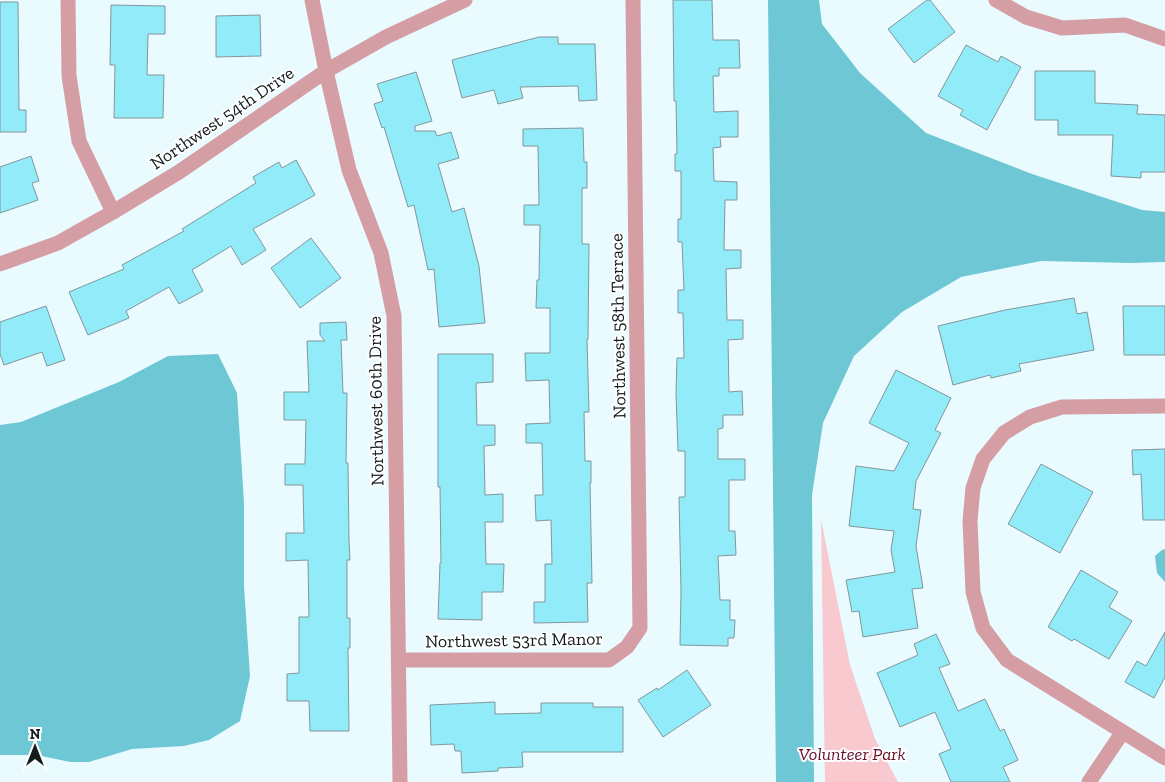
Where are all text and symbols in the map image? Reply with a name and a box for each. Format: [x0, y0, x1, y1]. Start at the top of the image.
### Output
street label: Northwest 54th Drive [146, 62, 298, 174]
street label: Northwest 58th Terrace [605, 233, 631, 419]
street label: Northwest 60th Drive [364, 316, 388, 486]
street label: Northwest 53rd Manor [425, 627, 603, 653]
north arrow [10, 722, 60, 772]
text: N [30, 726, 41, 743]
park label: Volunteer Park [799, 743, 905, 765]

